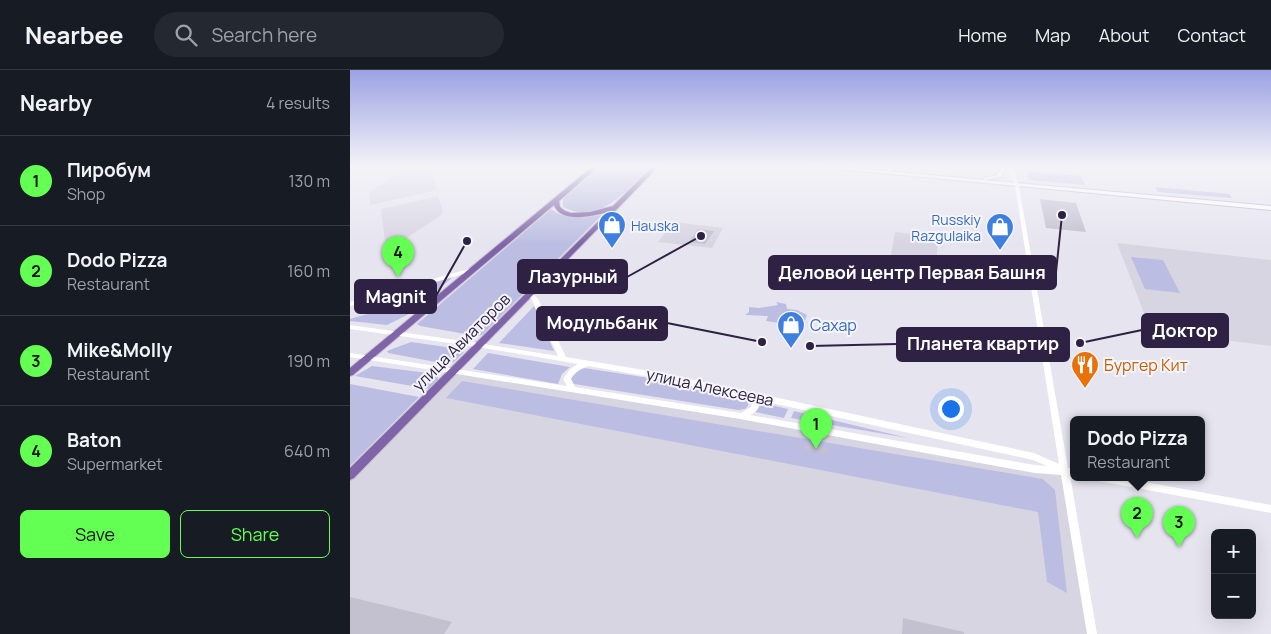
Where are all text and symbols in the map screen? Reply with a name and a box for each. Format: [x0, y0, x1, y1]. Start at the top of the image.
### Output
search box [154, 12, 504, 57]
text: Nearbee [25, 18, 124, 51]
icon: search [172, 21, 200, 49]
text: Search here [212, 22, 317, 48]
text: Home [958, 23, 1007, 47]
text: Map [1035, 23, 1071, 47]
text: About [1099, 23, 1149, 47]
text: Contact [1177, 23, 1246, 47]
text: Nearby [20, 89, 92, 117]
text: 4 results [266, 92, 330, 114]
text: Пиробум [67, 157, 151, 183]
text: 1 [32, 170, 40, 192]
text: 130 m [288, 170, 330, 192]
text: Shop [67, 183, 105, 205]
shop icon: Hauska [597, 210, 627, 249]
place label: Russkiy Razgulaika [911, 210, 982, 245]
shop icon: Russkiy Razgulaika [985, 212, 1015, 251]
place label: Hauska [631, 216, 679, 235]
pin: 4 [382, 236, 414, 277]
text: Dodo Pizza [67, 247, 167, 273]
callout: Деловой центр Первая Башня [769, 256, 1056, 289]
text: 2 [31, 260, 41, 282]
text: 160 m [287, 260, 330, 282]
callout: Лазурный [518, 260, 627, 293]
text: Деловой центр Первая Башня [778, 260, 1046, 284]
text: Лазурный [528, 264, 618, 288]
text: Restaurant [67, 273, 150, 295]
callout: Magnit [355, 280, 436, 313]
text: Magnit [366, 284, 426, 308]
street label: улица Авиаторов [407, 288, 515, 396]
callout: Модульбанк [537, 307, 667, 340]
text: Модульбанк [547, 310, 659, 334]
shop icon: Сахар [776, 310, 806, 349]
place label: Сахар [810, 314, 857, 336]
callout: Доктор [1142, 314, 1228, 347]
text: Доктор [1152, 318, 1218, 342]
callout: Планета квартир [897, 328, 1069, 361]
text: Планета квартир [907, 331, 1059, 355]
text: Mike&Molly [67, 337, 172, 363]
text: 3 [31, 350, 41, 372]
text: 190 m [287, 350, 330, 372]
restaurant icon: Бургер Кит [1070, 350, 1100, 389]
place label: Бургер Кит [1104, 354, 1188, 376]
text: Restaurant [67, 363, 150, 385]
street label: улица Алексеева [644, 363, 776, 411]
your location [938, 396, 964, 422]
pin: 1 [800, 408, 832, 449]
popup [1070, 416, 1205, 481]
text: Dodo Pizza [1087, 425, 1188, 451]
text: Baton [67, 427, 121, 453]
text: 4 [31, 440, 41, 462]
text: 640 m [284, 440, 330, 462]
text: Restaurant [1087, 451, 1170, 473]
text: Supermarket [67, 453, 163, 475]
pin: 2 [1121, 497, 1153, 538]
pin: 3 [1163, 506, 1195, 547]
button: Save [20, 510, 170, 558]
button: Share [180, 510, 330, 558]
map controls [1211, 529, 1256, 619]
button: + [1211, 529, 1256, 574]
button: − [1211, 574, 1256, 619]

